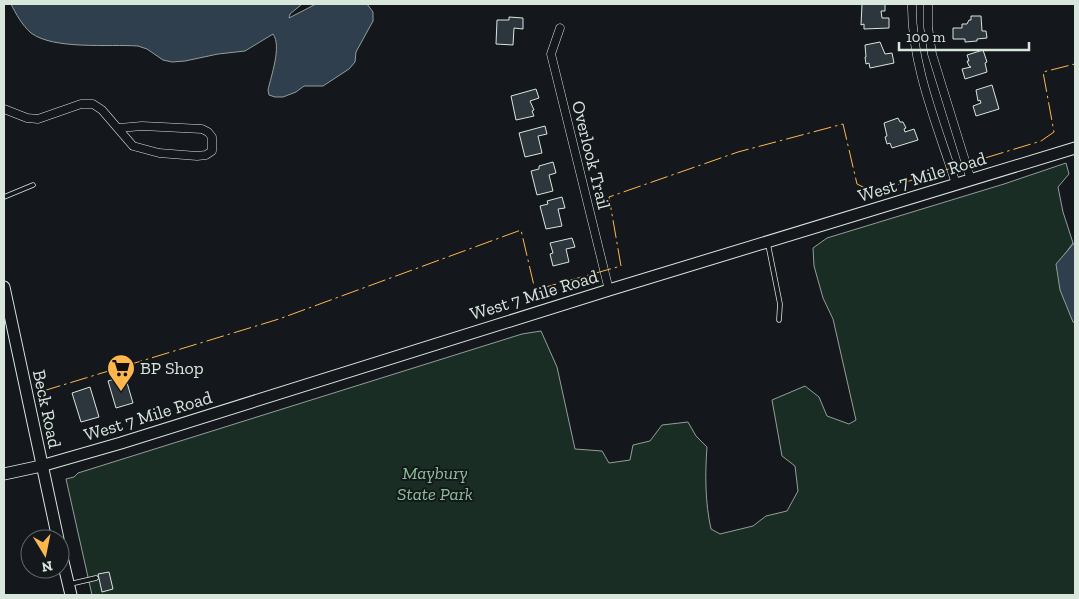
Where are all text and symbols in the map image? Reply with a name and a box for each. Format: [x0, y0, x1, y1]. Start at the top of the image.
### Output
scale bar [899, 20, 1029, 52]
text: 100 m [906, 28, 945, 46]
street label: Overlook Trail [567, 98, 615, 212]
street label: West 7 Mile Road [855, 147, 989, 207]
street label: West 7 Mile Road [467, 265, 601, 325]
supermarket icon: BP Shop [106, 353, 136, 392]
place label: BP Shop [140, 357, 204, 379]
street label: Beck Road [28, 368, 66, 450]
street label: West 7 Mile Road [81, 386, 215, 446]
park label: Maybury State Park [397, 462, 473, 505]
north arrow [20, 529, 70, 579]
text: N [40, 557, 54, 576]

